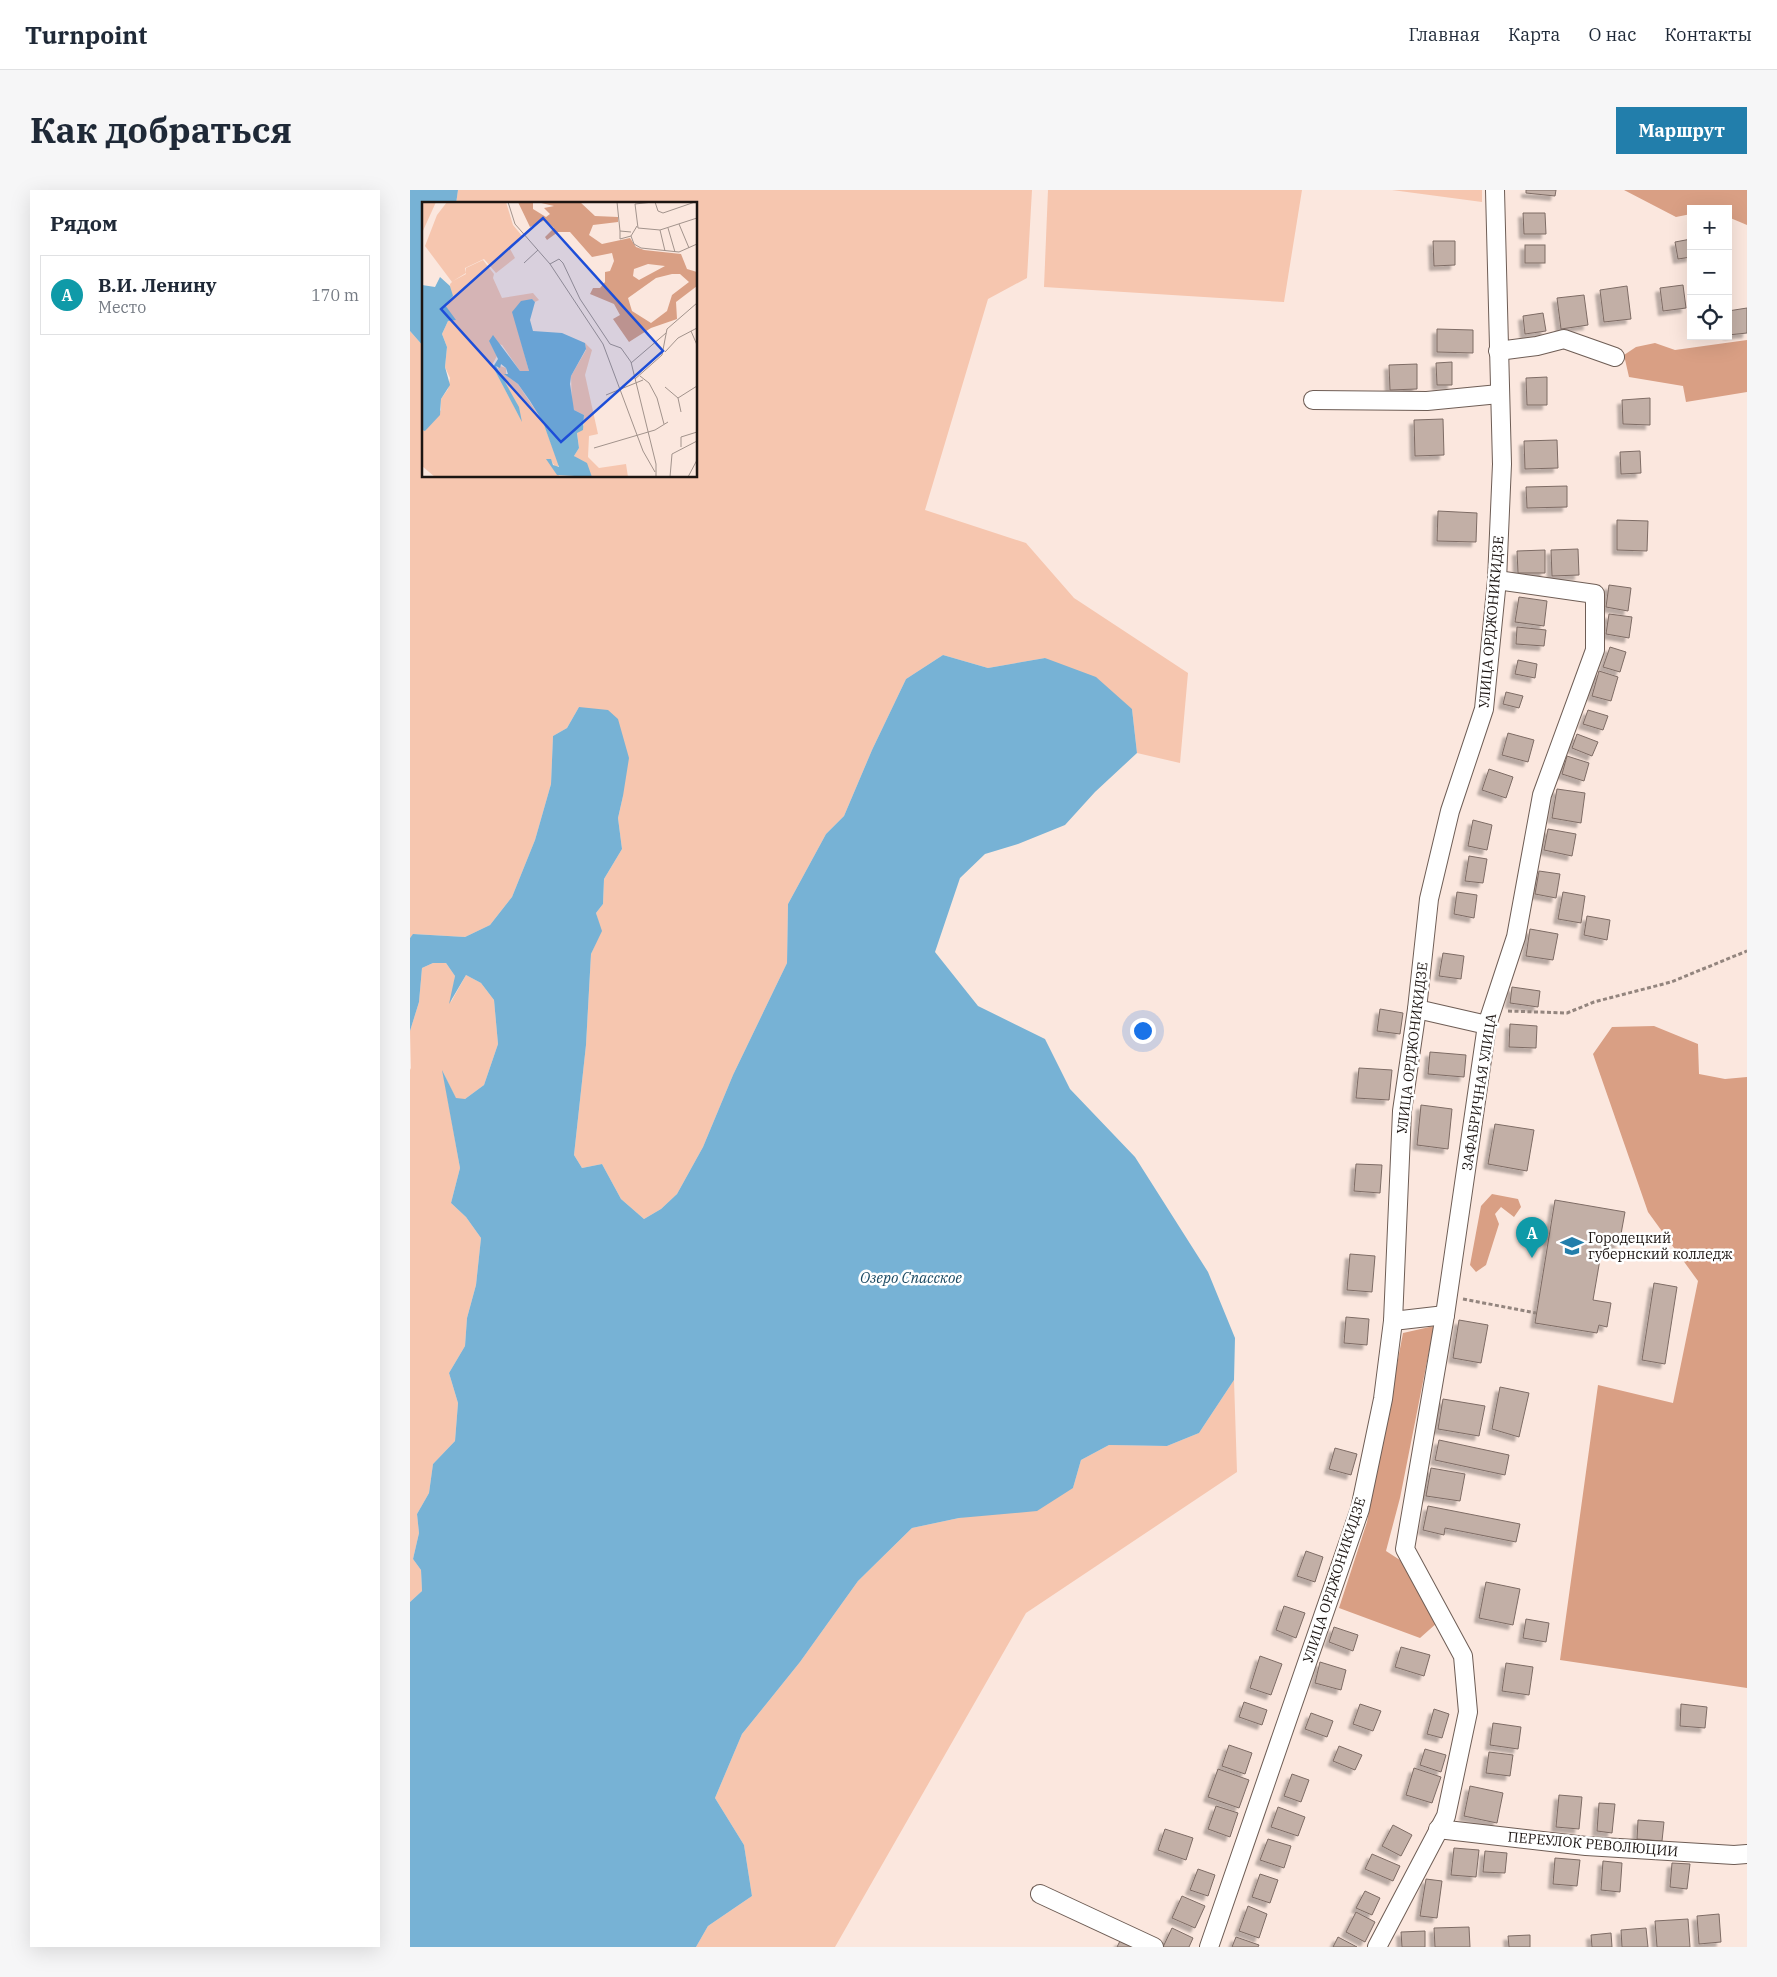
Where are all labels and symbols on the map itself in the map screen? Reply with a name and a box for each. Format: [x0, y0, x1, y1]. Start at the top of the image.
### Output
inset map [422, 202, 698, 478]
street label: УЛИЦА ОРДЖОНИКИДЗЕ [1474, 535, 1508, 709]
street label: УЛИЦА ОРДЖОНИКИДЗЕ [1393, 961, 1431, 1135]
street label: ЗАФАБРИЧНАЯ УЛИЦА [1458, 1012, 1500, 1172]
your location [1130, 1018, 1156, 1044]
pin: A [1516, 1217, 1548, 1258]
place label: Городецкий губернский колледж [1588, 1229, 1733, 1263]
school or university icon: Городецкий губернский колледж [1559, 1233, 1585, 1259]
water label: Озеро Спасское [860, 1268, 962, 1287]
street label: УЛИЦА ОРДЖОНИКИДЗЕ [1299, 1495, 1369, 1665]
street label: ПЕРЕУЛОК РЕВОЛЮЦИИ [1507, 1828, 1679, 1860]

